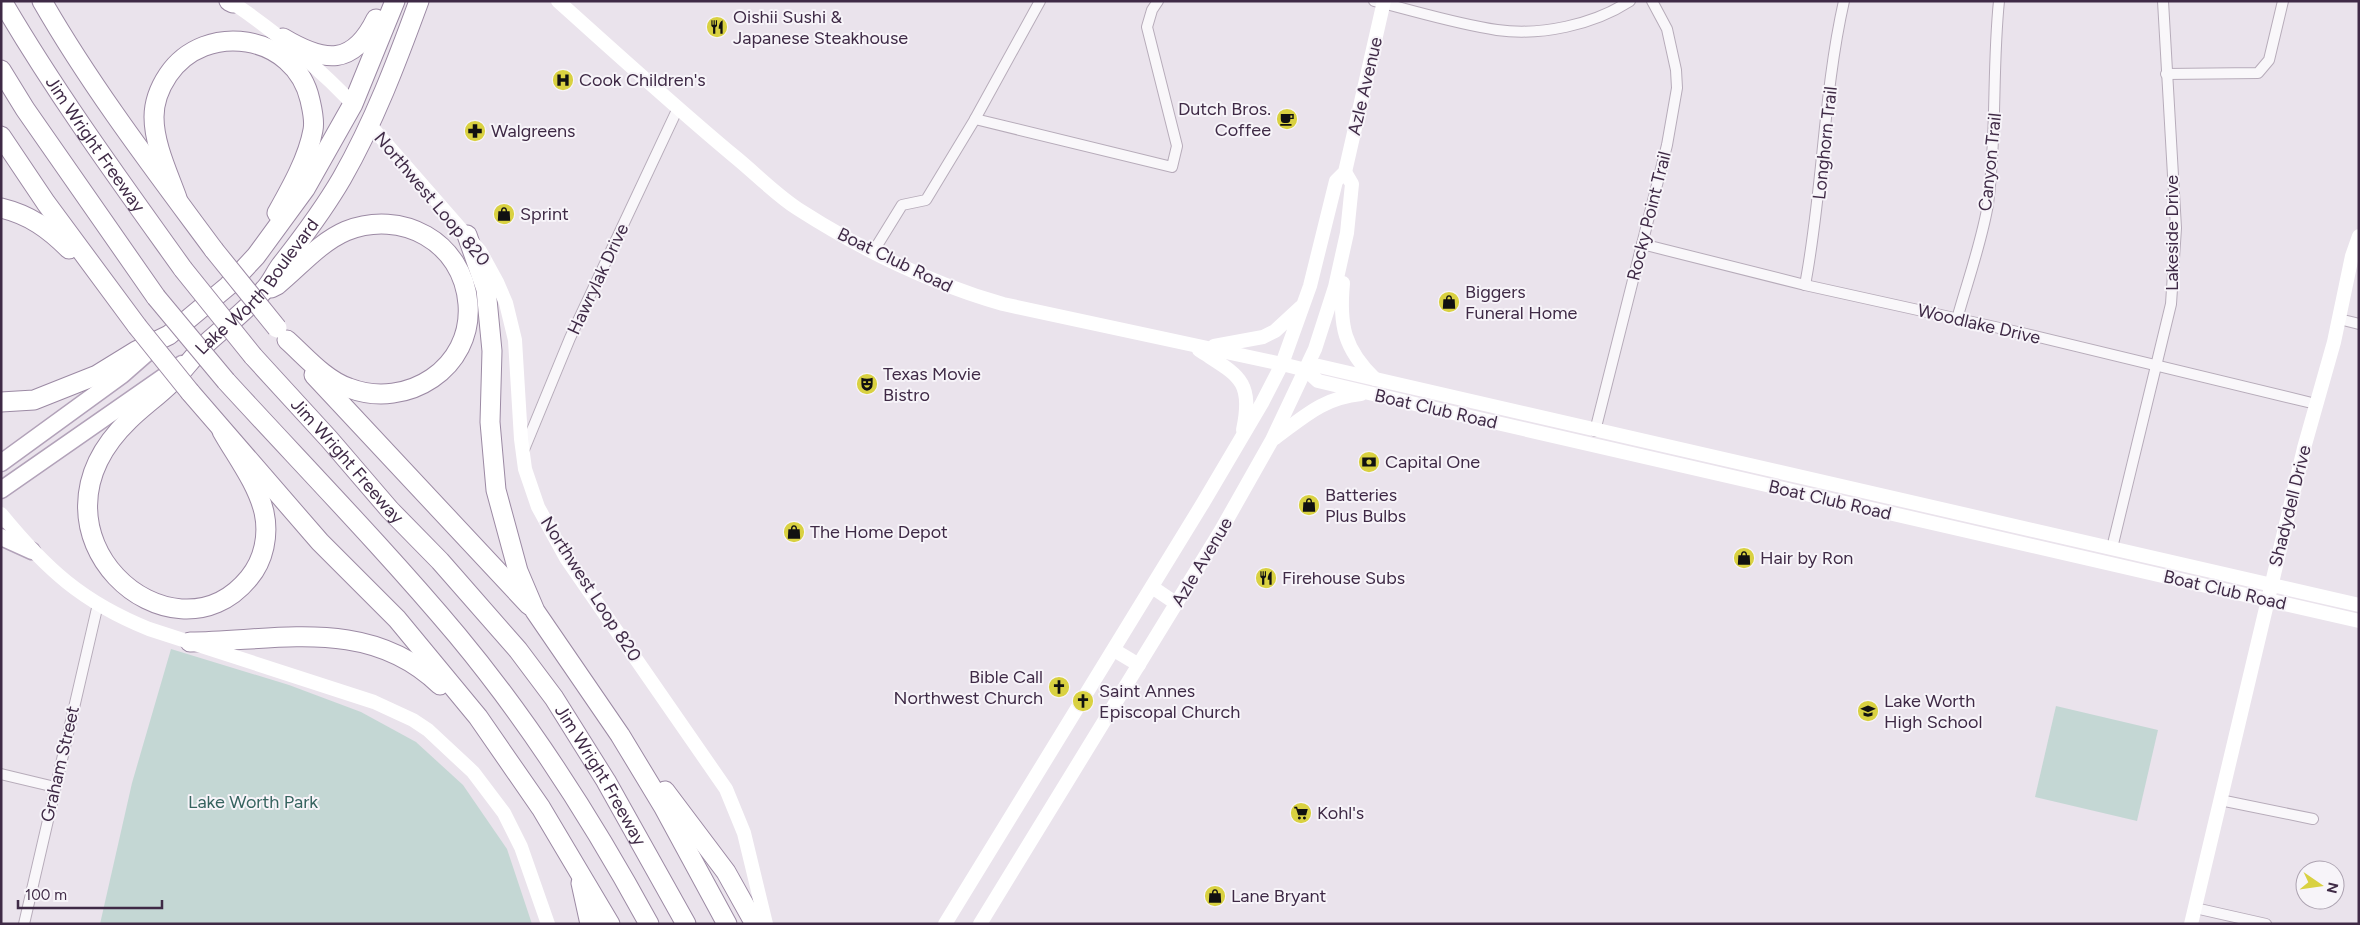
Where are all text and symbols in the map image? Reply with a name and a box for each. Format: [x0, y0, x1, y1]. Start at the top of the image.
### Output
place label: Oishii Sushi & Japanese Steakhouse [733, 6, 908, 49]
restaurant icon: Oishii Sushi & Japanese Steakhouse [705, 15, 729, 39]
street label: Azle Avenue [1343, 35, 1387, 137]
hospital icon: Cook Children's [551, 68, 575, 92]
place label: Cook Children's [579, 69, 706, 91]
street label: Jim Wright Freeway [41, 72, 150, 217]
street label: Longhorn Trail [1808, 85, 1842, 201]
place label: Dutch Bros. Coffee [1178, 98, 1271, 141]
cafe icon: Dutch Bros. Coffee [1275, 107, 1299, 131]
street label: Canyon Trail [1974, 112, 2006, 212]
pharmacy icon: Walgreens [463, 119, 487, 143]
place label: Walgreens [491, 120, 575, 142]
street label: Northwest Loop 820 [369, 127, 495, 271]
street label: Rocky Point Trail [1622, 149, 1676, 283]
street label: Lakeside Drive [2161, 175, 2183, 291]
shop icon: Sprint [492, 202, 516, 226]
place label: Sprint [520, 203, 569, 225]
street label: Lake Worth Boulevard [191, 214, 323, 359]
street label: Hawrylak Drive [563, 220, 633, 338]
street label: Boat Club Road [834, 223, 956, 297]
place label: Biggers Funeral Home [1465, 281, 1577, 324]
shop icon: Biggers Funeral Home [1437, 290, 1461, 314]
street label: Woodlake Drive [1915, 299, 2043, 349]
place label: Texas Movie Bistro [883, 363, 981, 406]
theatre icon: Texas Movie Bistro [855, 372, 879, 396]
street label: Boat Club Road [1372, 384, 1500, 434]
street label: Jim Wright Freeway [286, 393, 409, 529]
street label: Shadydell Drive [2264, 443, 2316, 569]
bank icon: Capital One [1357, 450, 1381, 474]
place label: Capital One [1385, 451, 1480, 473]
street label: Boat Club Road [1766, 475, 1894, 525]
place label: Batteries Plus Bulbs [1325, 484, 1406, 527]
shop icon: Batteries Plus Bulbs [1297, 493, 1321, 517]
street label: Northwest Loop 820 [536, 512, 646, 666]
street label: Azle Avenue [1167, 513, 1237, 611]
shop icon: The Home Depot [782, 520, 806, 544]
place label: The Home Depot [810, 521, 948, 543]
shop icon: Hair by Ron [1732, 546, 1756, 570]
place label: Hair by Ron [1760, 547, 1853, 569]
street label: Boat Club Road [2161, 565, 2289, 615]
restaurant icon: Firehouse Subs [1254, 566, 1278, 590]
place label: Firehouse Subs [1282, 567, 1405, 589]
place label: Bible Call Northwest Church [894, 666, 1043, 709]
church icon: Bible Call Northwest Church [1047, 675, 1071, 699]
place label: Saint Annes Episcopal Church [1099, 680, 1240, 723]
church icon: Saint Annes Episcopal Church [1071, 689, 1095, 713]
place label: Lake Worth High School [1884, 690, 1982, 733]
school or university icon: Lake Worth High School [1856, 699, 1880, 723]
street label: Jim Wright Freeway [550, 701, 651, 850]
street label: Graham Street [36, 704, 84, 824]
park label: Lake Worth Park [188, 791, 318, 813]
supermarket icon: Kohl's [1289, 801, 1313, 825]
place label: Kohl's [1317, 802, 1364, 824]
north arrow [2295, 860, 2345, 910]
scale bar [18, 878, 161, 910]
text: N [2323, 881, 2342, 895]
shop icon: Lane Bryant [1203, 884, 1227, 908]
place label: Lane Bryant [1231, 885, 1326, 907]
text: 100 m [25, 886, 67, 904]

